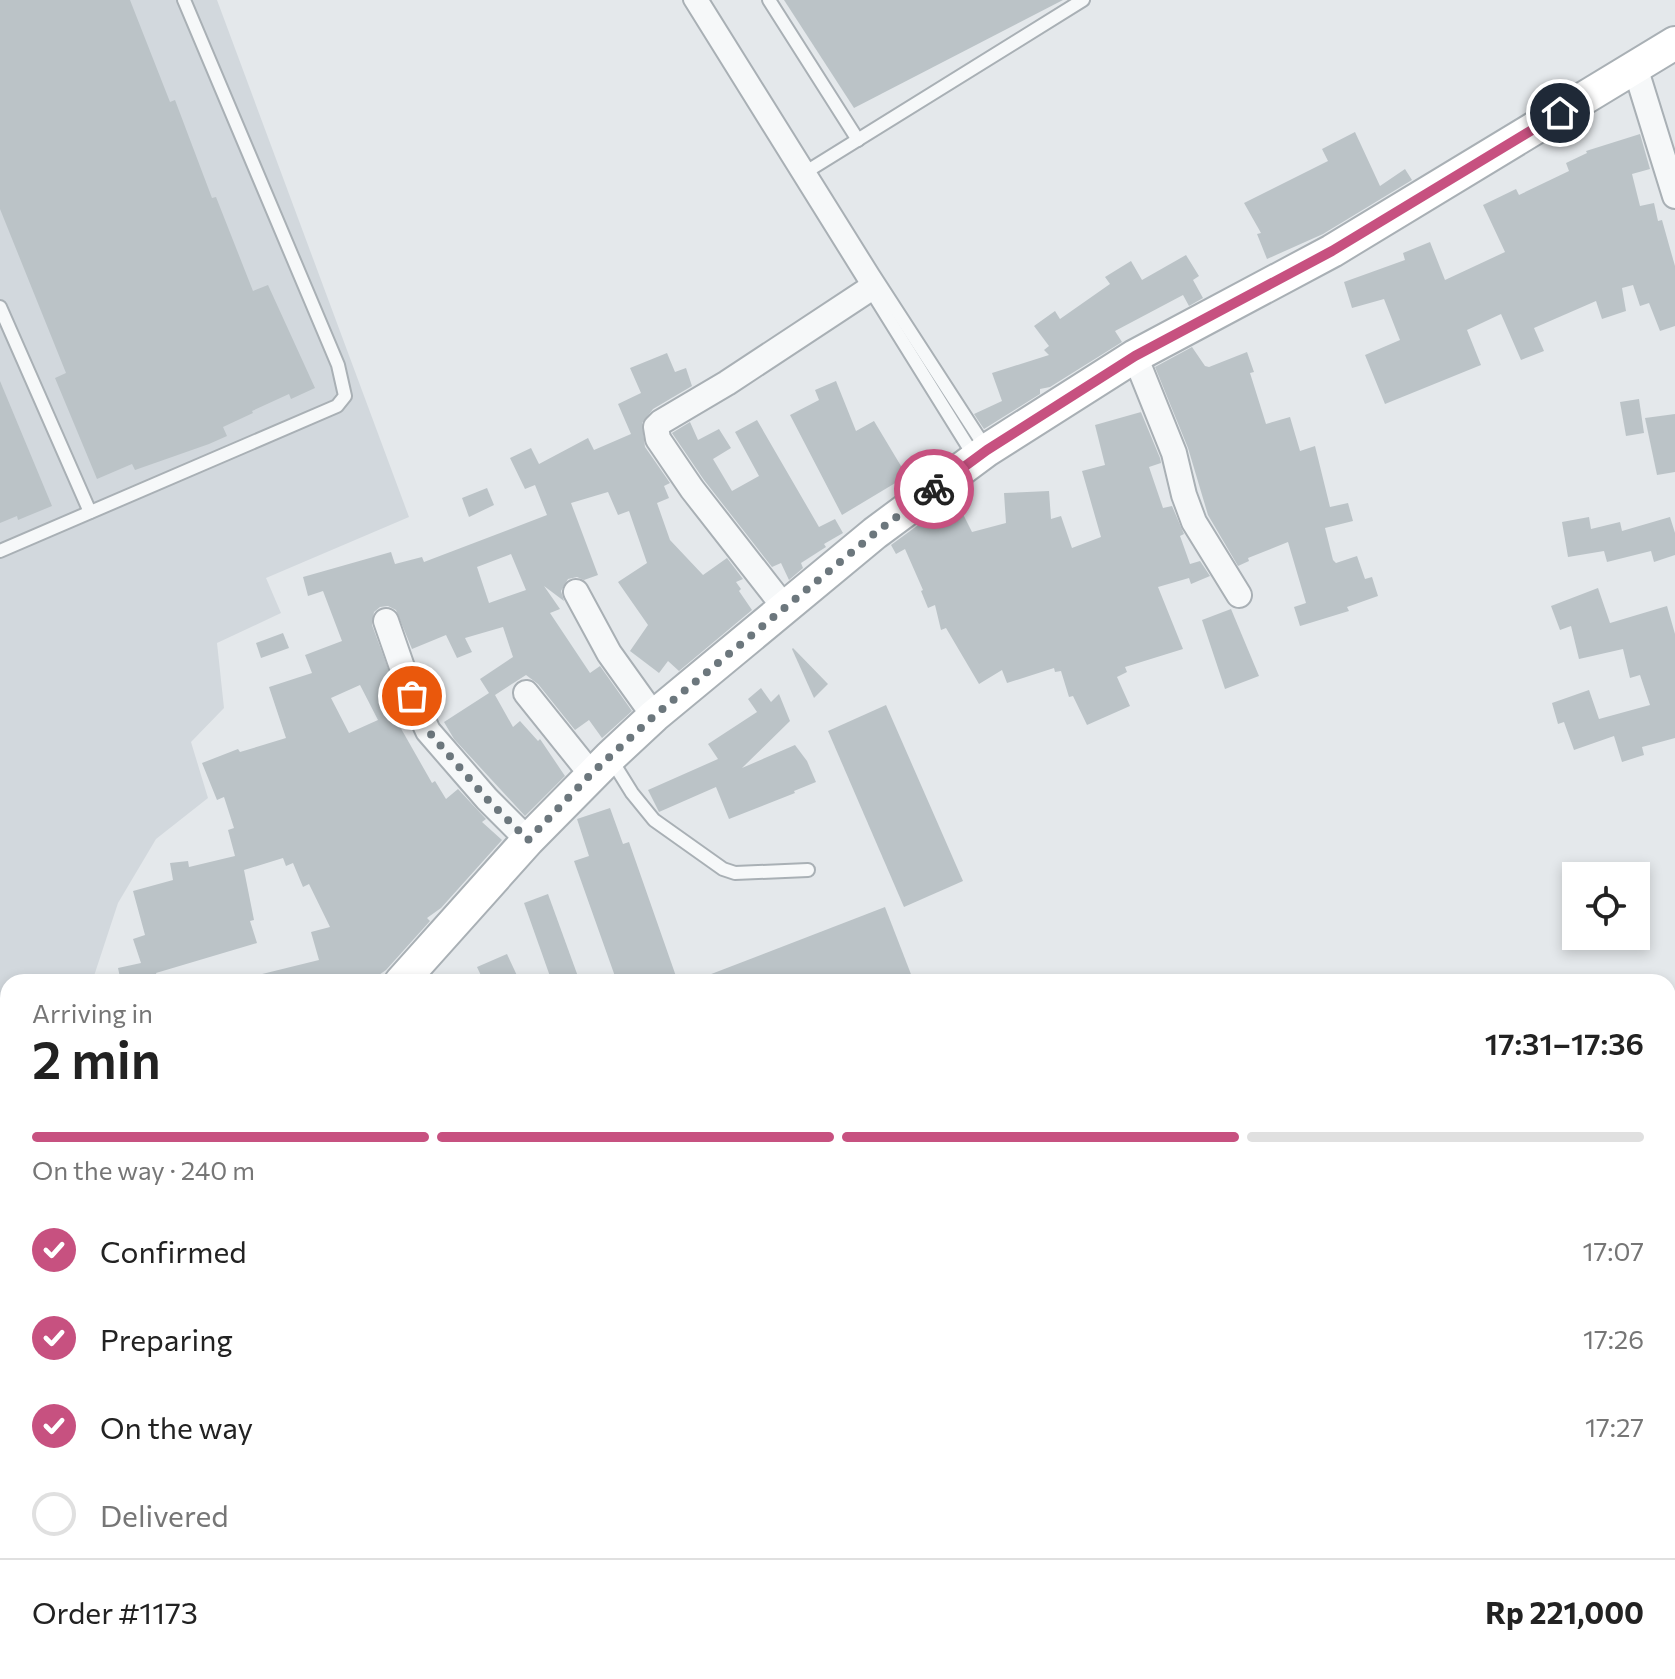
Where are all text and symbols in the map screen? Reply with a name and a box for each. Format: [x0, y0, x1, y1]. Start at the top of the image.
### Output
pin [1526, 79, 1594, 147]
icon: home [1538, 91, 1582, 135]
courier [894, 449, 974, 529]
icon: bike [912, 467, 956, 511]
pin [378, 662, 446, 730]
icon: bag [390, 674, 434, 718]
map controls [1562, 862, 1650, 950]
button: locate [1562, 862, 1650, 950]
text: Arriving in [32, 997, 153, 1028]
text: 17:31–17:36 [1485, 1024, 1644, 1061]
text: 2 min [32, 1026, 161, 1090]
text: On the way · 240 m [32, 1154, 255, 1185]
icon: check [32, 1228, 76, 1272]
text: Confirmed [100, 1232, 247, 1269]
text: 17:07 [1582, 1235, 1644, 1266]
icon: check [32, 1316, 76, 1360]
text: Preparing [100, 1320, 233, 1357]
text: 17:26 [1583, 1323, 1644, 1354]
icon: check [32, 1404, 76, 1448]
text: On the way [100, 1408, 253, 1445]
text: 17:27 [1585, 1411, 1644, 1442]
text: Delivered [100, 1496, 229, 1533]
text: Order #1173 [32, 1593, 198, 1630]
text: Rp 221,000 [1485, 1593, 1644, 1630]

